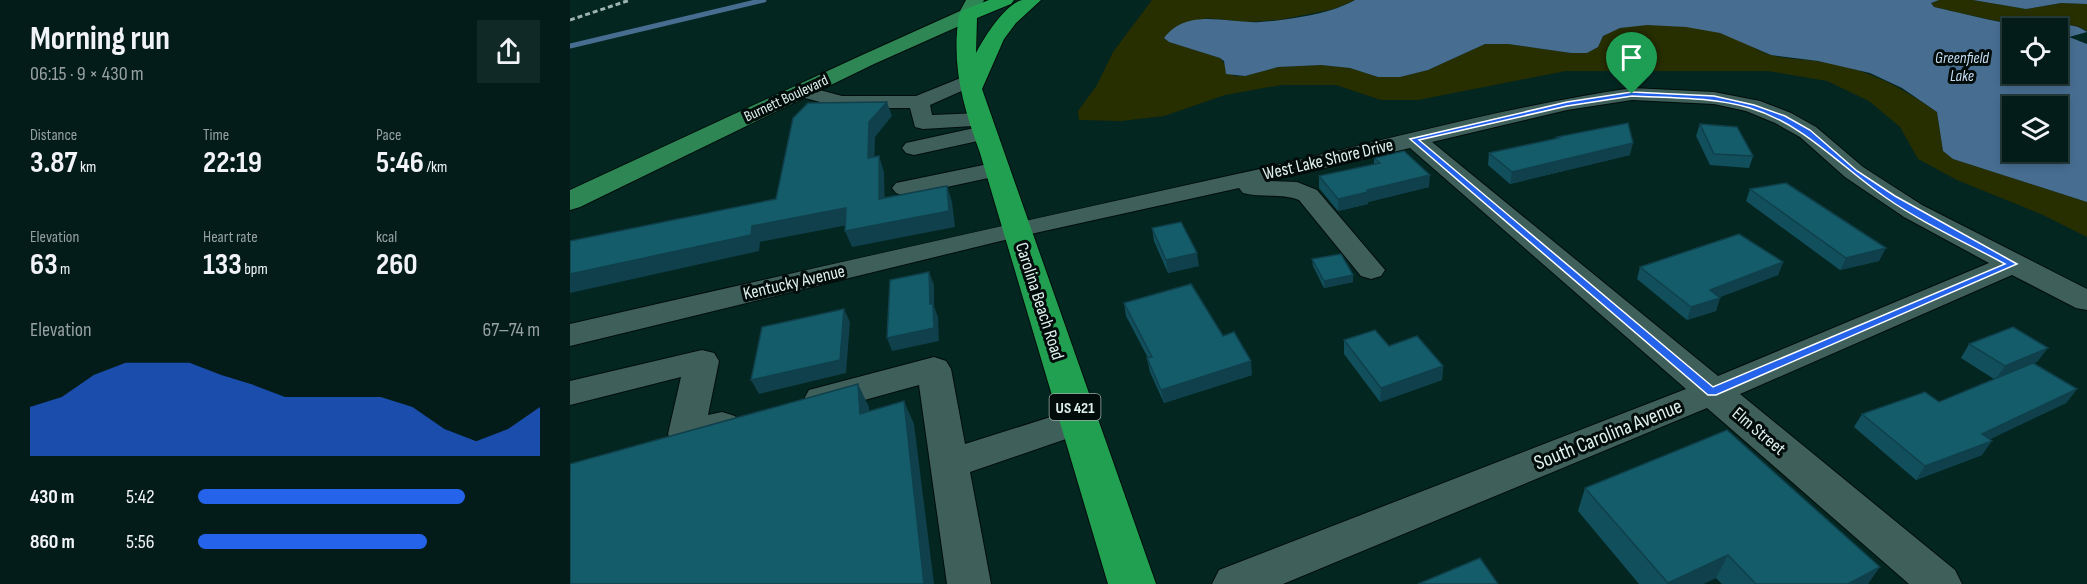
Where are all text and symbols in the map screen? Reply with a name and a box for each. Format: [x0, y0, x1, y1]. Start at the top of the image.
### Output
map controls [2002, 18, 2068, 162]
button: locate [2002, 18, 2068, 84]
text: Morning run [30, 19, 170, 59]
button: share [477, 20, 540, 83]
pin [1606, 32, 1657, 94]
icon: arrive [1615, 41, 1648, 74]
water label: Greenfield Lake [1935, 49, 1989, 86]
text: 06:15 · 9 × 430 m [30, 62, 144, 86]
street label: Burnett Boulevard [741, 71, 831, 126]
button: layers [2002, 96, 2068, 162]
text: Distance [30, 126, 77, 145]
text: Time [203, 126, 229, 145]
text: Pace [376, 126, 401, 145]
street label: West Lake Shore Drive [1261, 134, 1395, 185]
text: 3.87 [30, 145, 77, 181]
text: 22:19 [203, 145, 262, 181]
text: 5:46 [376, 145, 424, 181]
text: km [77, 158, 96, 177]
text: /km [424, 158, 447, 177]
text: Elevation [30, 228, 79, 247]
text: Heart rate [203, 228, 258, 247]
text: kcal [376, 228, 397, 247]
street label: Carolina Beach Road [1011, 240, 1068, 363]
text: 63 [30, 247, 58, 283]
text: 133 [203, 247, 242, 283]
text: 260 [376, 247, 418, 283]
text: m [58, 260, 70, 279]
text: bpm [242, 260, 268, 279]
street label: Kentucky Avenue [741, 261, 847, 304]
text: Elevation [30, 318, 92, 342]
text: 67–74 m [483, 318, 540, 342]
street label: South Carolina Avenue [1530, 393, 1686, 476]
road number: US 421 [1050, 394, 1100, 420]
street label: Elm Street [1728, 403, 1790, 460]
text: 430 m [30, 485, 74, 509]
text: 5:42 [126, 485, 155, 509]
text: 860 m [30, 530, 75, 554]
text: 5:56 [126, 530, 155, 554]

